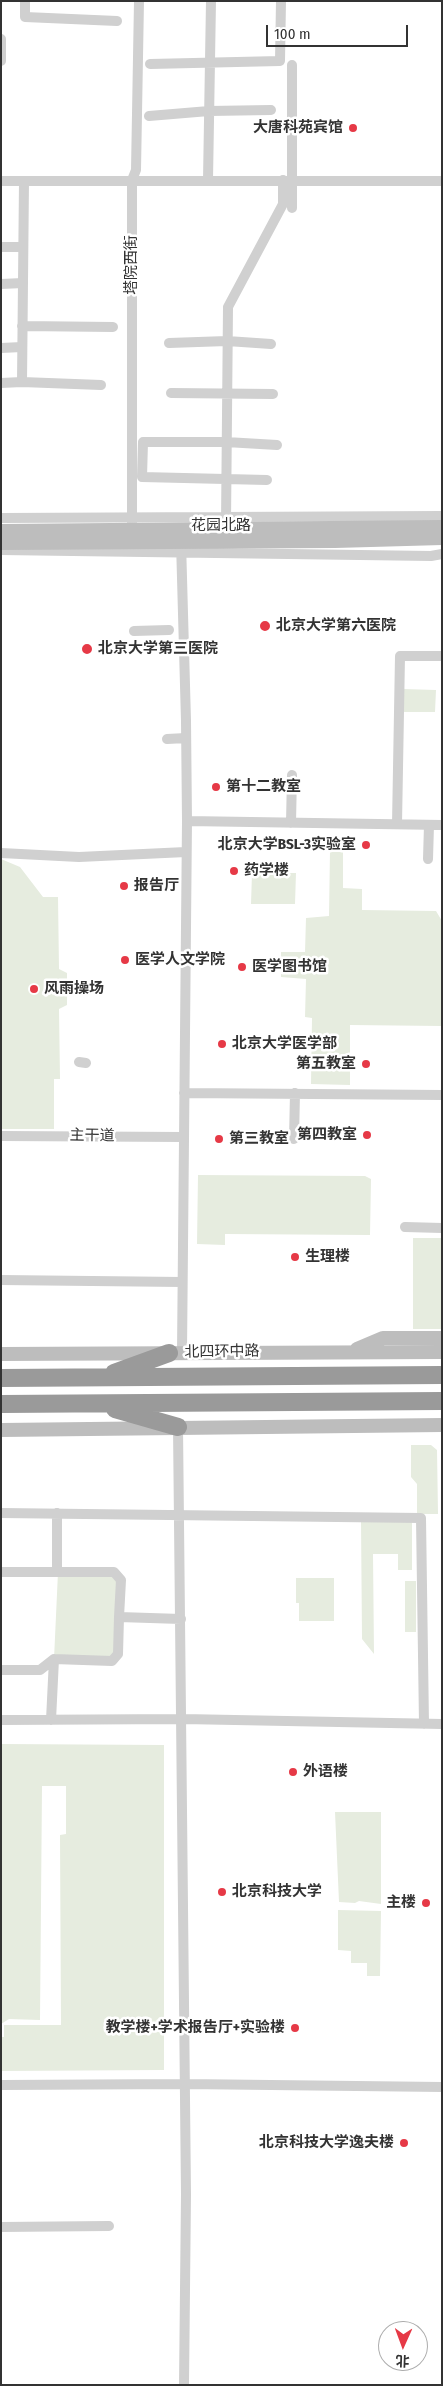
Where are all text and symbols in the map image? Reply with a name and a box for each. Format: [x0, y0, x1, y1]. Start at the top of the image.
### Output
scale bar [268, 15, 410, 47]
text: 100 m [274, 25, 311, 43]
place label: 大唐科苑宾馆 [253, 119, 343, 137]
marker: 大唐科苑宾馆 [347, 122, 359, 134]
street label: 塔院西街 [123, 235, 141, 295]
street label: 花园北路 [191, 517, 251, 535]
place label: 北京大学第六医院 [276, 617, 396, 635]
marker: 北京大学第六医院 [258, 619, 272, 633]
place label: 北京大学第三医院 [98, 640, 218, 658]
marker: 北京大学第三医院 [80, 642, 94, 656]
place label: 第十二教室 [226, 778, 301, 796]
marker: 第十二教室 [210, 781, 222, 793]
place label: 北京大学BSL-3实验室 [218, 836, 356, 854]
marker: 北京大学BSL-3实验室 [360, 839, 372, 851]
place label: 药学楼 [244, 862, 289, 880]
marker: 药学楼 [228, 865, 240, 877]
place label: 报告厅 [134, 877, 179, 895]
marker: 报告厅 [118, 880, 130, 892]
place label: 医学人文学院 [135, 951, 225, 969]
marker: 医学人文学院 [119, 954, 131, 966]
place label: 医学图书馆 [252, 958, 327, 976]
marker: 医学图书馆 [236, 961, 248, 973]
place label: 风雨操场 [44, 980, 104, 998]
marker: 风雨操场 [28, 983, 40, 995]
place label: 北京大学医学部 [232, 1035, 337, 1053]
marker: 北京大学医学部 [216, 1038, 228, 1050]
place label: 第五教室 [296, 1055, 356, 1073]
marker: 第五教室 [360, 1058, 372, 1070]
place label: 第四教室 [297, 1126, 357, 1144]
street label: 主干道 [69, 1127, 115, 1145]
marker: 第四教室 [361, 1129, 373, 1141]
place label: 第三教室 [229, 1130, 289, 1148]
marker: 第三教室 [213, 1133, 225, 1145]
place label: 生理楼 [305, 1248, 350, 1266]
marker: 生理楼 [289, 1251, 301, 1263]
street label: 北四环中路 [184, 1342, 260, 1362]
place label: 外语楼 [303, 1763, 348, 1781]
marker: 外语楼 [287, 1766, 299, 1778]
place label: 北京科技大学 [232, 1883, 322, 1901]
marker: 北京科技大学 [216, 1886, 228, 1898]
place label: 主楼 [386, 1894, 416, 1912]
marker: 主楼 [420, 1897, 432, 1909]
place label: 教学楼+学术报告厅+实验楼 [106, 2019, 285, 2037]
marker: 教学楼+学术报告厅+实验楼 [289, 2022, 301, 2034]
place label: 北京科技大学逸夫楼 [259, 2134, 394, 2152]
marker: 北京科技大学逸夫楼 [398, 2137, 410, 2149]
north arrow [378, 2321, 428, 2371]
text: 北 [395, 2352, 410, 2369]

